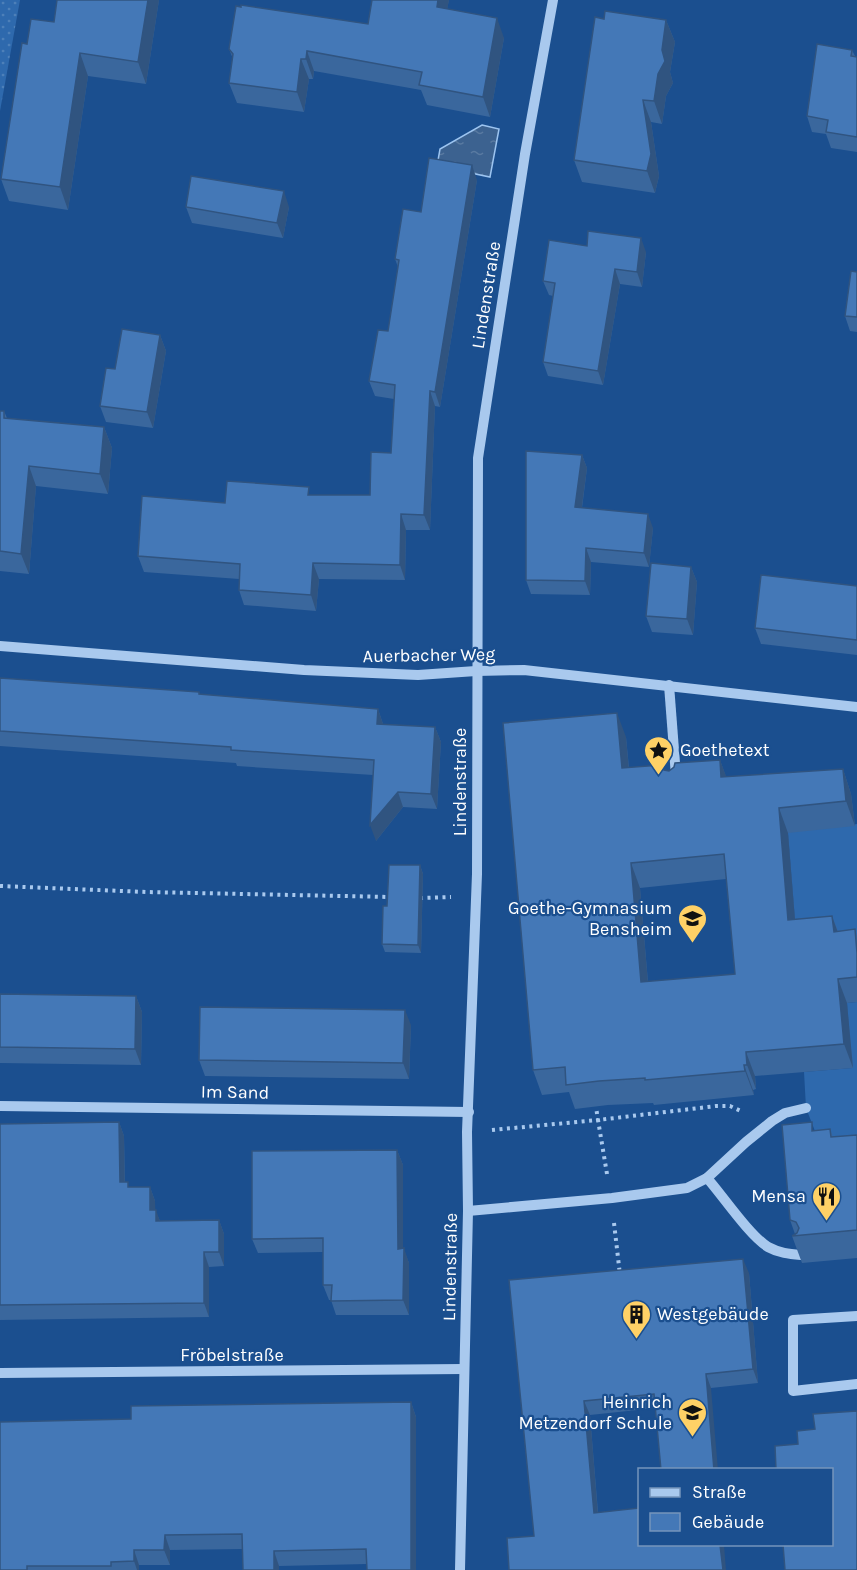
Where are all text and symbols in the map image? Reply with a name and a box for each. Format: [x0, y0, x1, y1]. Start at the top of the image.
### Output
street label: Lindenstraße [467, 240, 505, 350]
street label: Auerbacher Weg [362, 643, 496, 667]
street label: Lindenstraße [449, 728, 471, 836]
place icon: Goethetext [643, 734, 675, 776]
place label: Goethetext [680, 739, 770, 761]
place label: Goethe-Gymnasium Bensheim [508, 897, 672, 940]
school or university icon: Goethe-Gymnasium Bensheim [677, 902, 709, 944]
street label: Im Sand [201, 1080, 269, 1104]
restaurant icon: Mensa [811, 1180, 843, 1222]
place label: Mensa [751, 1185, 806, 1207]
street label: Lindenstraße [438, 1213, 462, 1321]
building icon: Westgebäude [620, 1298, 652, 1340]
place label: Westgebäude [657, 1303, 769, 1325]
street label: Fröbelstraße [180, 1344, 284, 1366]
place label: Heinrich Metzendorf Schule [518, 1391, 672, 1434]
school or university icon: Heinrich Metzendorf Schule [677, 1396, 709, 1438]
legend [638, 1468, 833, 1546]
text: Straße [692, 1481, 746, 1503]
text: Gebäude [692, 1511, 764, 1533]

